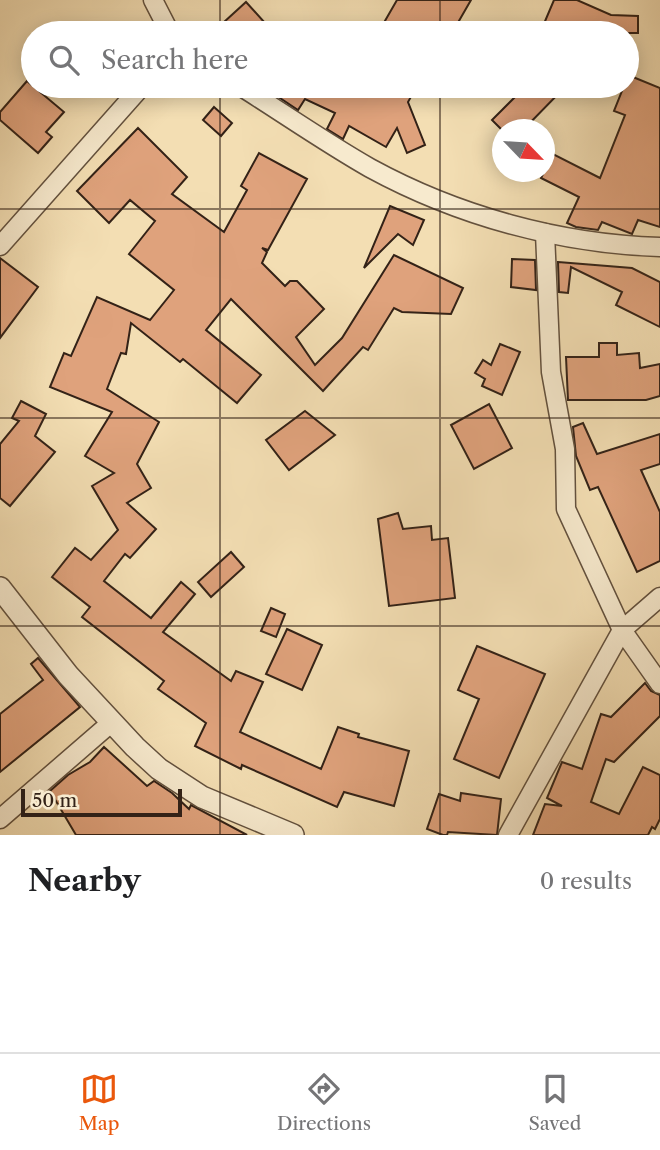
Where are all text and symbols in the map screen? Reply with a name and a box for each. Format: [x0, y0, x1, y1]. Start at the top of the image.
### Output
search box [21, 21, 639, 98]
icon: search [45, 41, 83, 79]
text: Search here [101, 44, 248, 76]
north arrow [492, 119, 555, 182]
scale bar [21, 786, 182, 818]
text: 50 m [32, 789, 77, 812]
text: Nearby [28, 862, 141, 899]
text: 0 results [540, 867, 632, 895]
tab: Map [79, 1070, 120, 1135]
tab: Directions [277, 1070, 371, 1135]
tab: Saved [528, 1070, 581, 1135]

